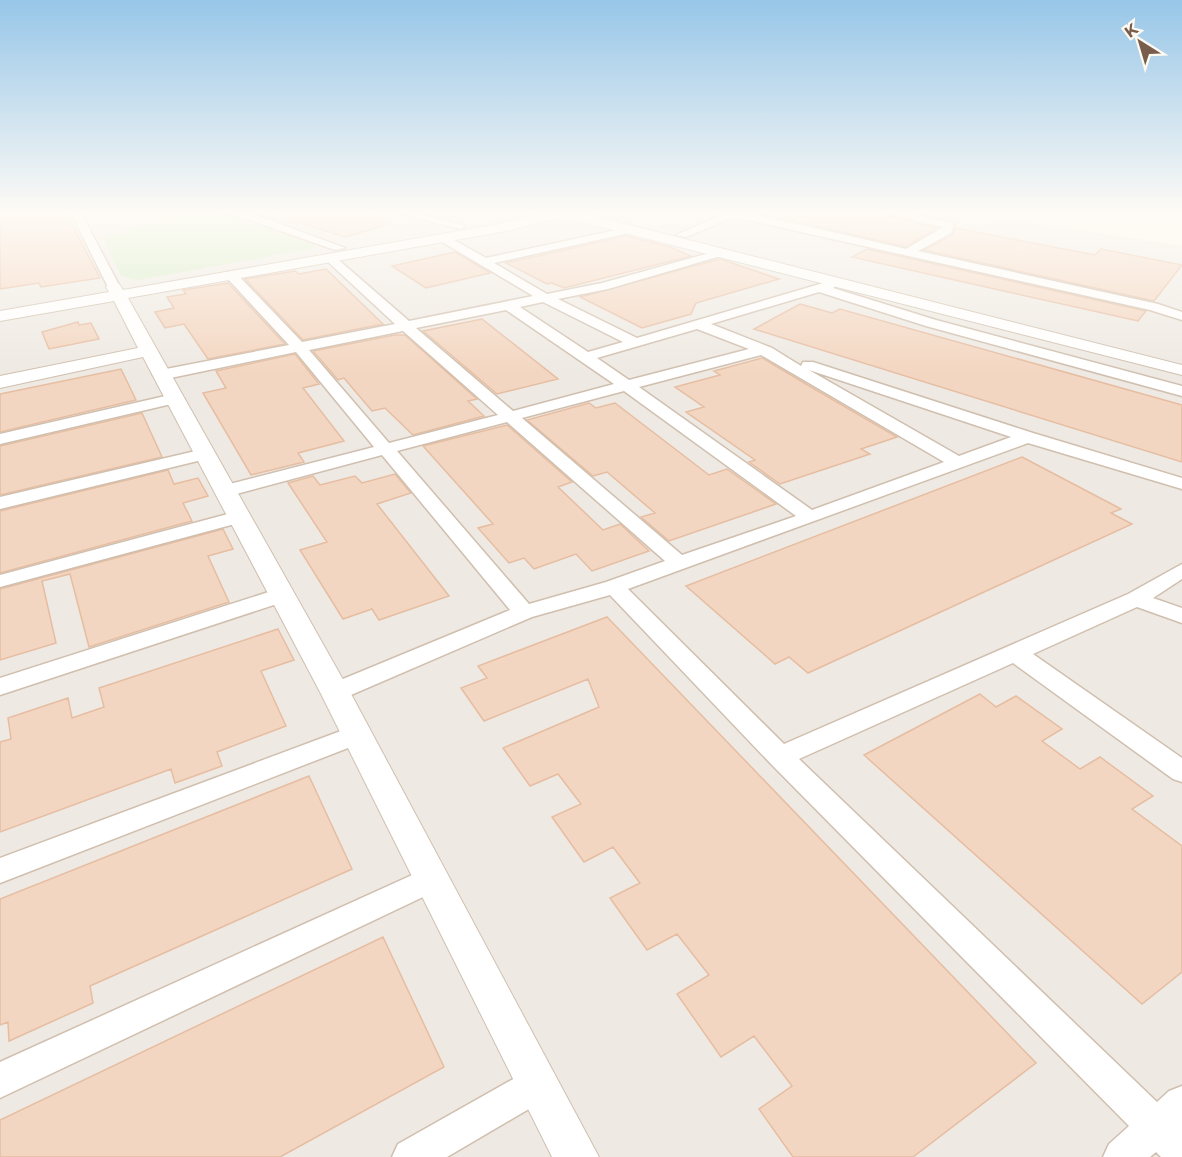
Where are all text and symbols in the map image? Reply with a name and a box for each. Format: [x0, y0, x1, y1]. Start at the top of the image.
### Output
north arrow [1110, 12, 1170, 72]
text: K [1121, 19, 1143, 42]

